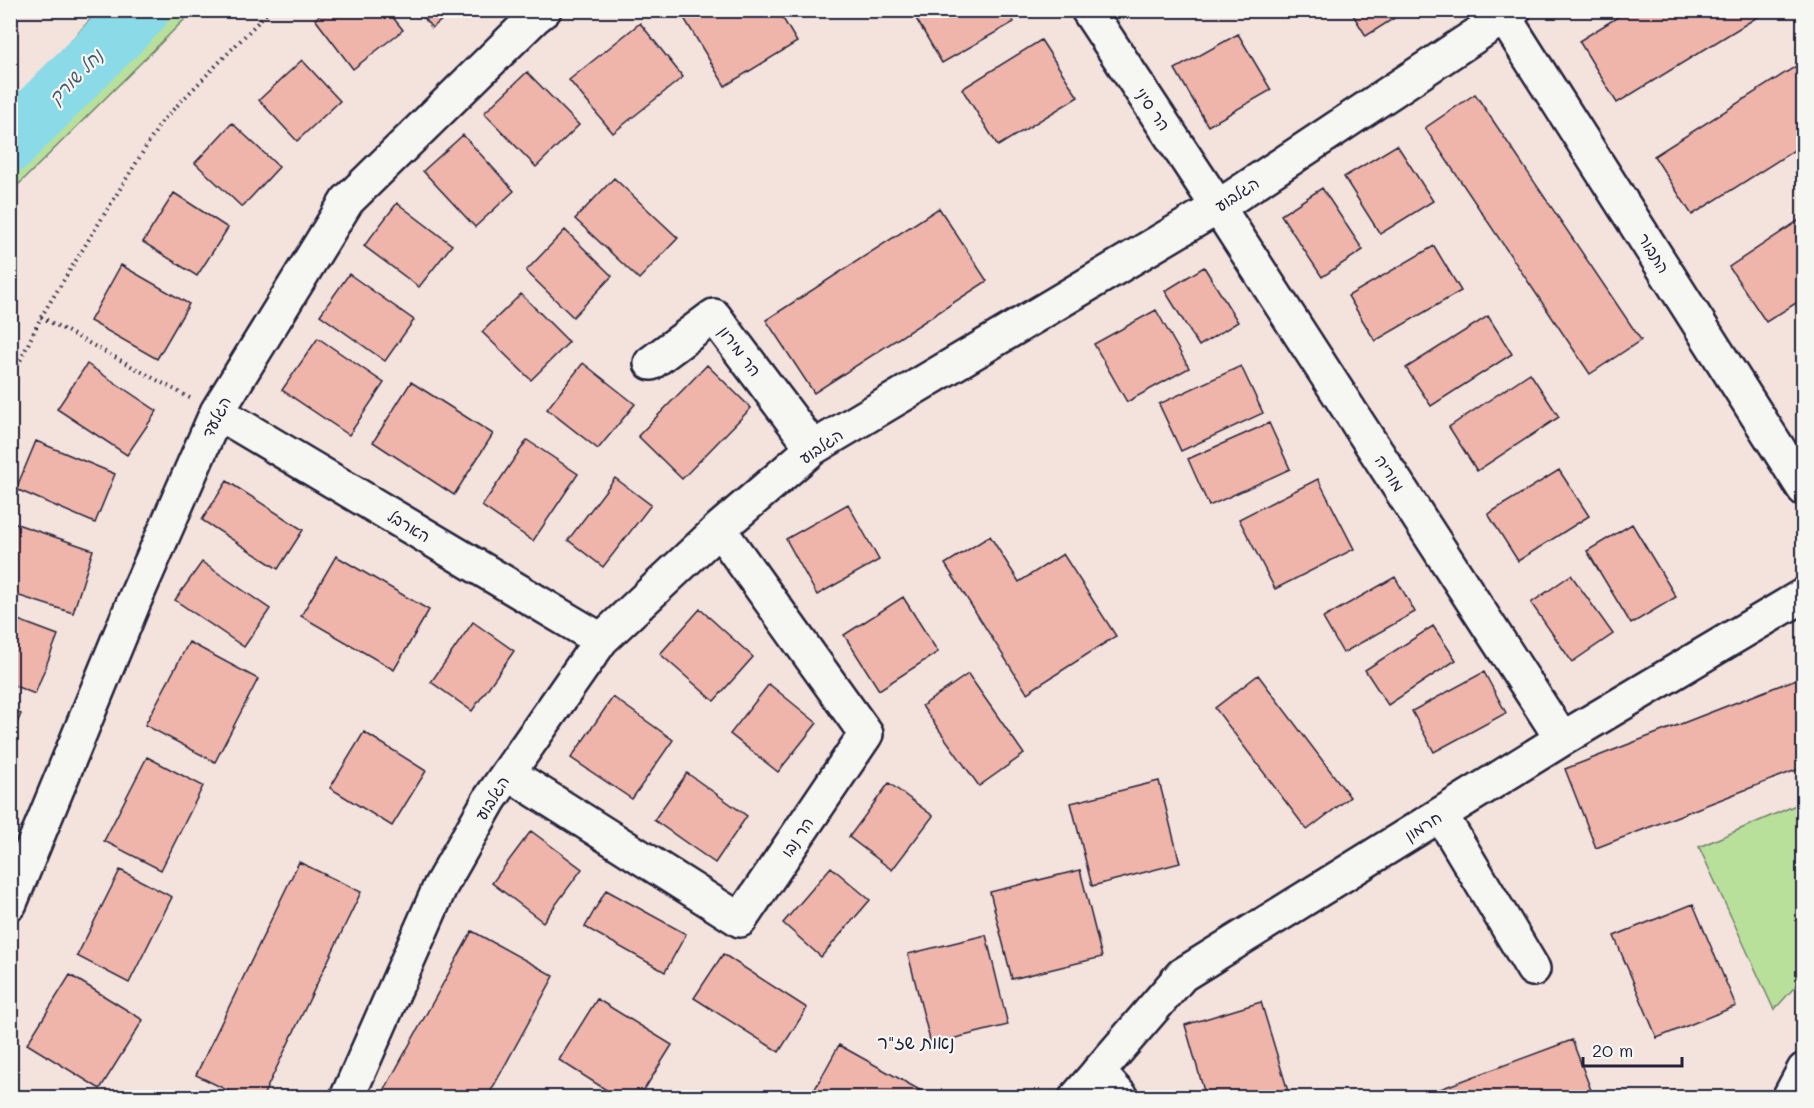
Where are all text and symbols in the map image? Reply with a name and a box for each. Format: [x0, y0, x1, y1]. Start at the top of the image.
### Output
water label: נחל שורק [43, 42, 109, 109]
street label: הר סיני [1131, 83, 1175, 134]
street label: הגלבוע [1211, 172, 1263, 216]
street label: התבור [1634, 229, 1675, 277]
street label: הר מירון [714, 321, 766, 381]
street label: הגלעד [196, 392, 235, 441]
street label: הגלבוע [795, 423, 847, 468]
street label: מוריה [1371, 450, 1410, 495]
street label: הארבל [384, 505, 434, 546]
street label: הגלבוע [470, 772, 513, 824]
street label: חרמון [1400, 806, 1446, 846]
street label: הר נבו [776, 813, 817, 861]
district label: נאות שז"ר [877, 1030, 955, 1054]
scale bar [1583, 1030, 1682, 1068]
text: 20 m [1592, 1038, 1633, 1062]

